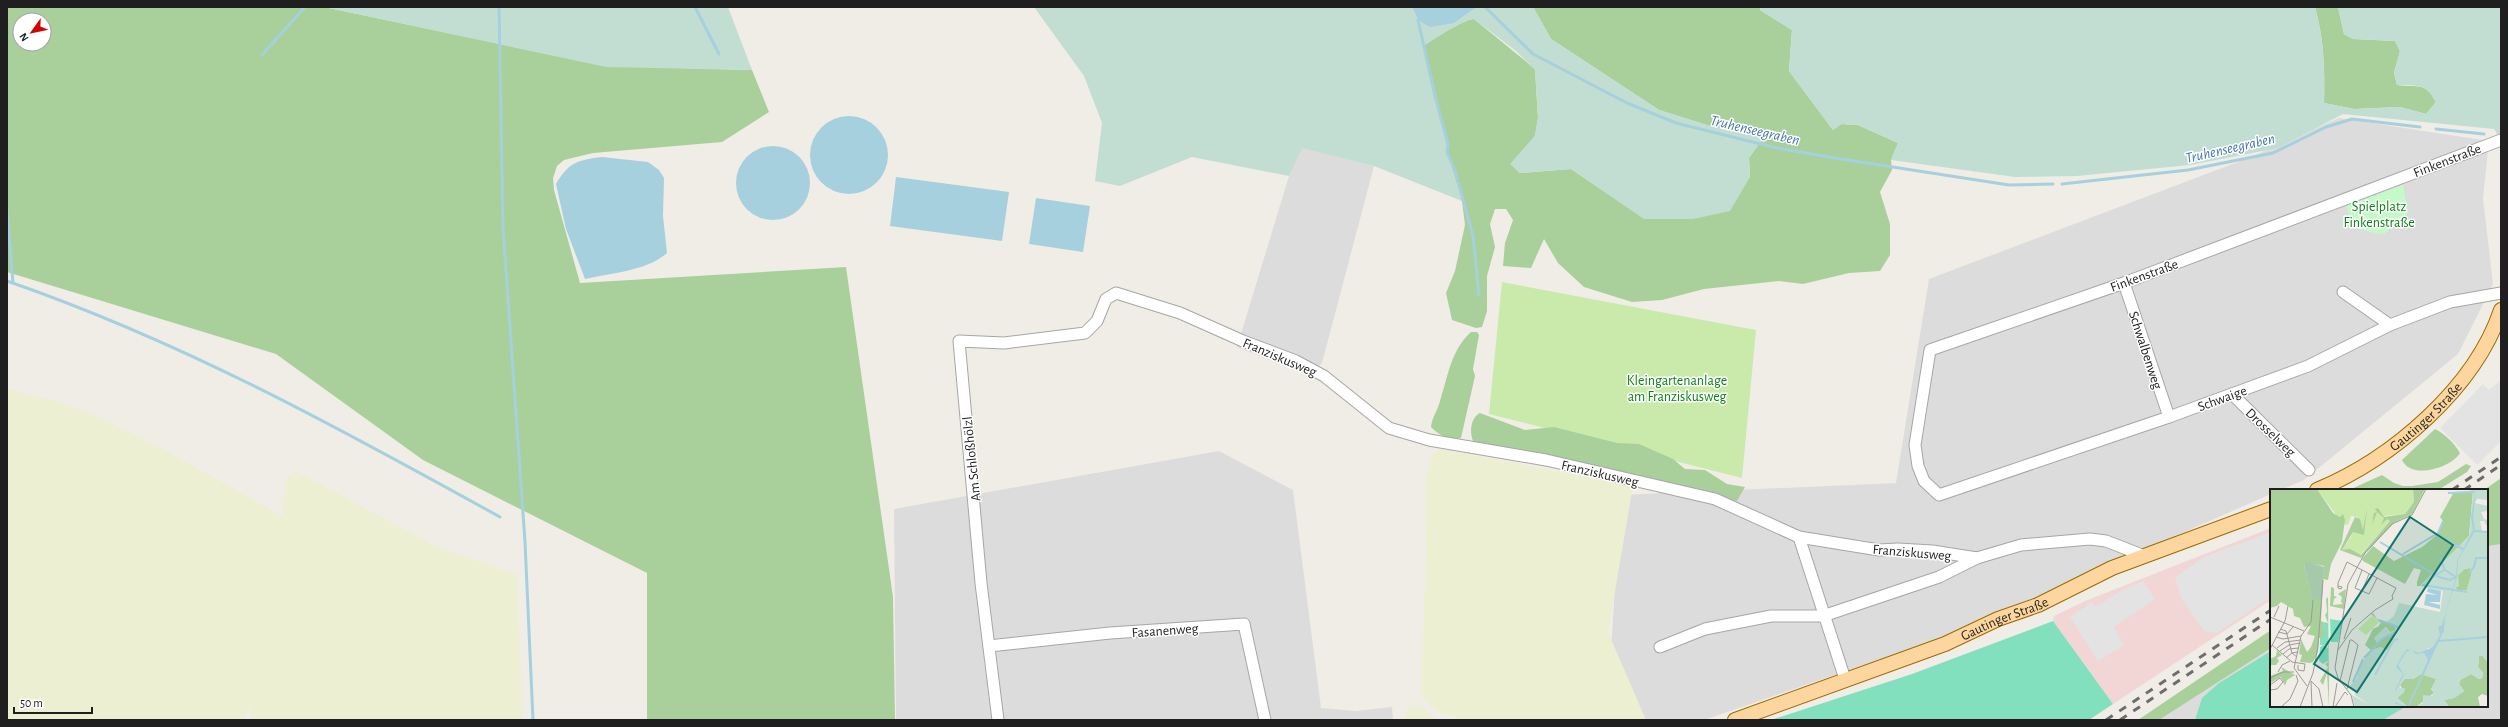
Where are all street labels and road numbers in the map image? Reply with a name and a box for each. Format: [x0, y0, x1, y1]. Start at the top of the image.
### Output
street label: Finkenstraße [2412, 142, 2483, 180]
street label: Finkenstraße [2108, 257, 2180, 295]
street label: Schwalbenweg [2126, 310, 2164, 391]
street label: Franziskusweg [1241, 336, 1319, 380]
street label: Gautinger Straße [2387, 380, 2465, 454]
street label: Schwaige [2196, 384, 2249, 414]
street label: Drosselweg [2243, 406, 2298, 460]
street label: Am Schloßhölzl [961, 416, 983, 502]
street label: Franziskusweg [1560, 458, 1640, 490]
street label: Franziskusweg [1872, 543, 1952, 563]
street label: Gautinger Straße [1959, 595, 2051, 644]
street label: Fasanenweg [1131, 622, 1199, 640]

